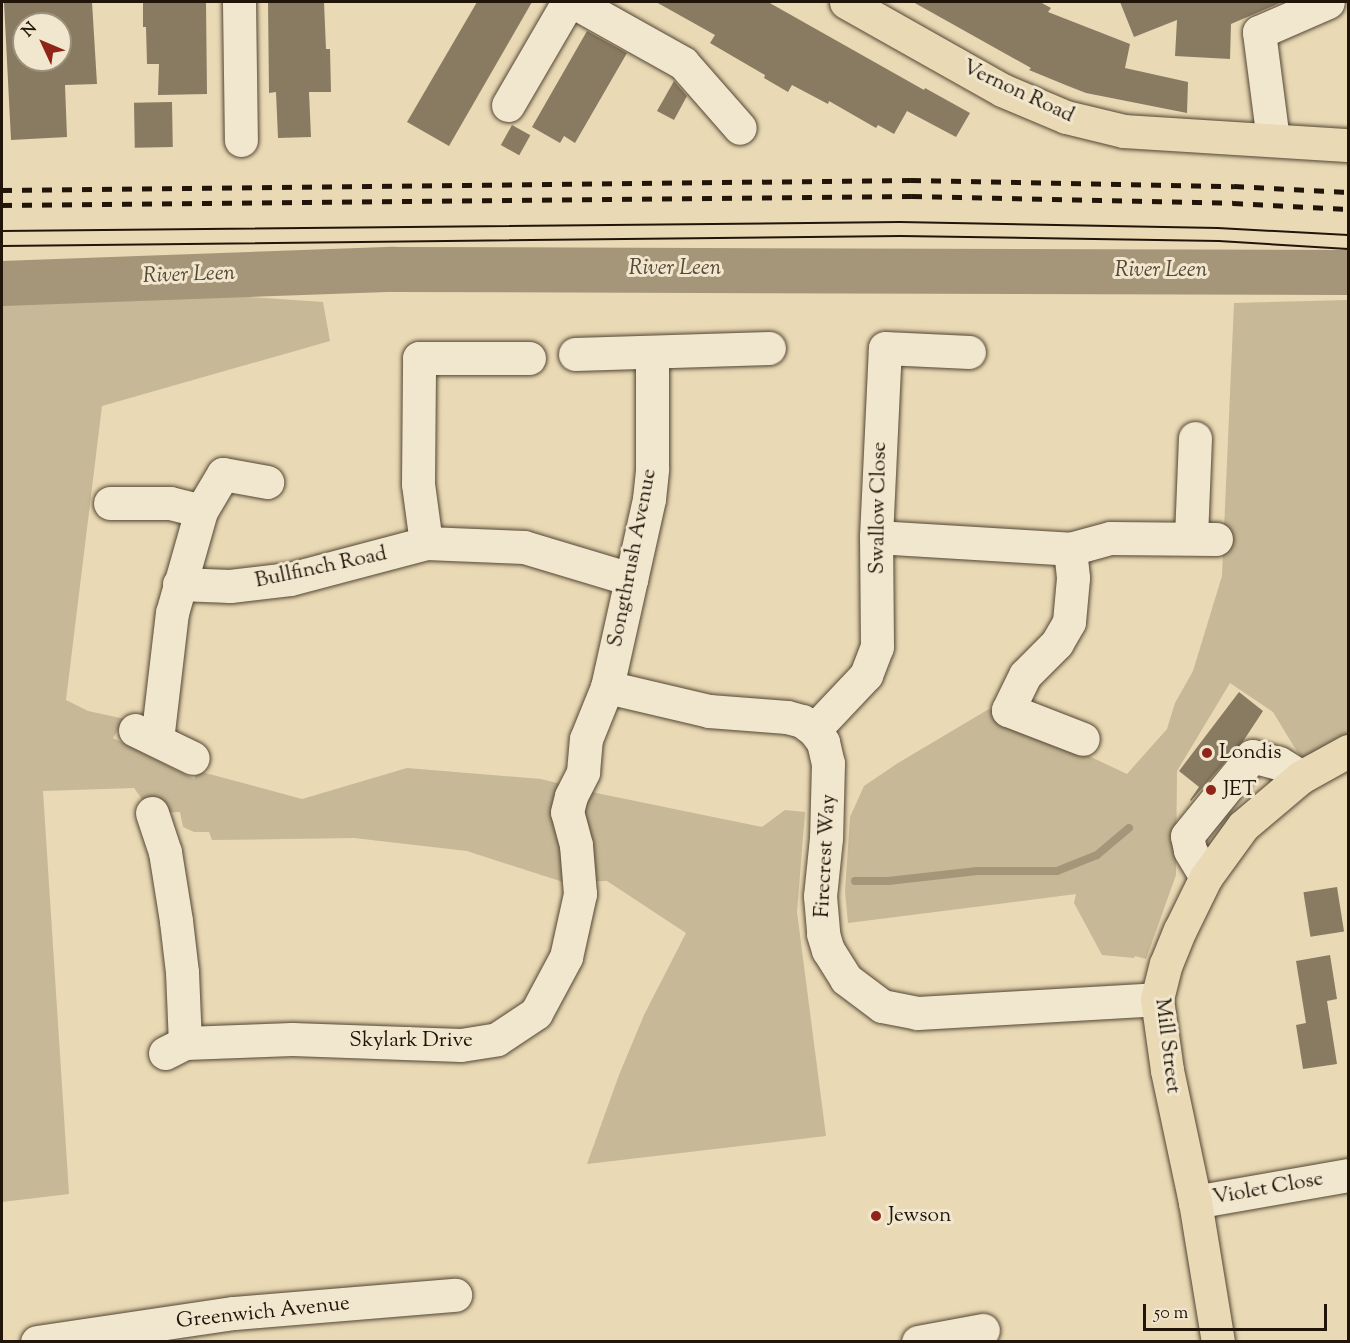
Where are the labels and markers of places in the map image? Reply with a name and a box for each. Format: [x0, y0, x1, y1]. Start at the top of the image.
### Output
place label: Londis [1219, 740, 1281, 766]
marker: Londis [1200, 746, 1214, 760]
place label: JET [1223, 777, 1257, 803]
marker: JET [1204, 783, 1218, 797]
place label: Jewson [888, 1203, 951, 1229]
marker: Jewson [869, 1209, 883, 1223]

